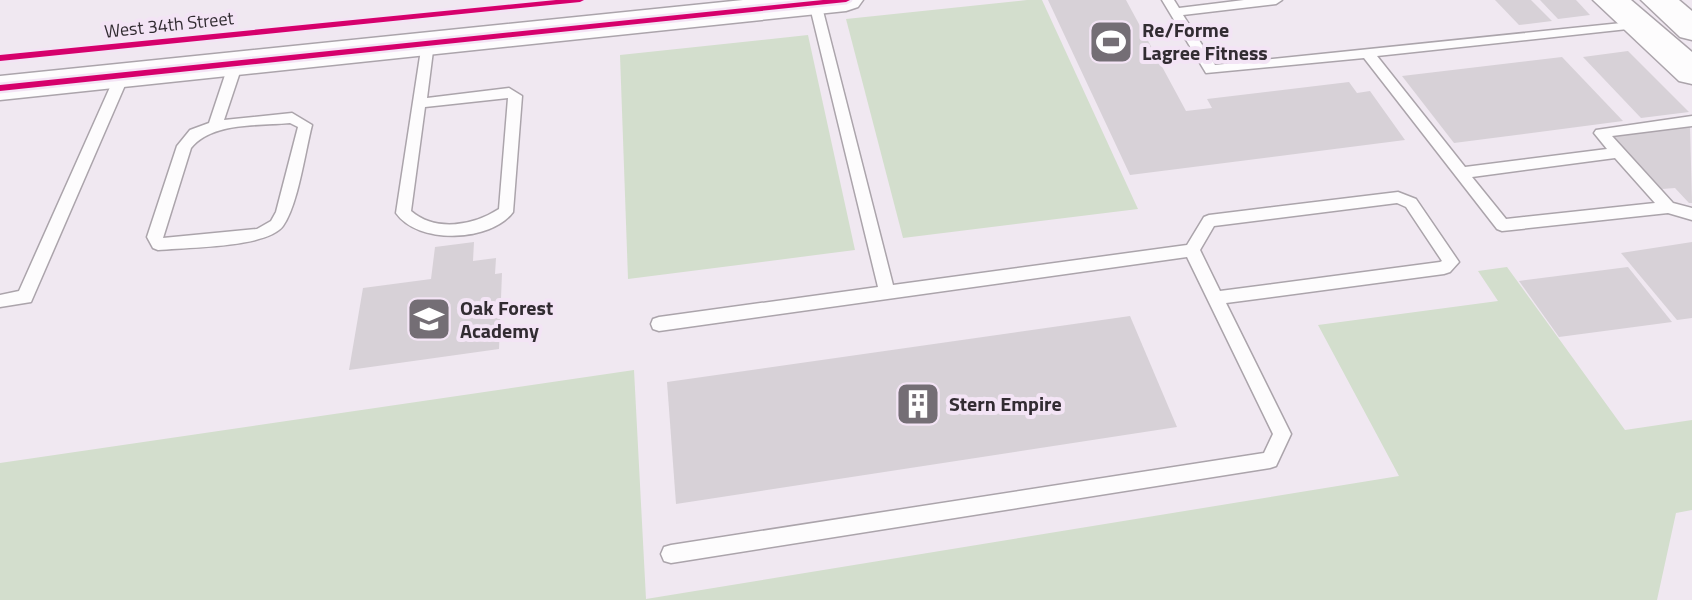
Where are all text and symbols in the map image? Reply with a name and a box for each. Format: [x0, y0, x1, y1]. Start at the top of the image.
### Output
street label: West 34th Street [103, 4, 236, 45]
place label: Re/Forme Lagree Fitness [1142, 14, 1268, 68]
sports icon: Re/Forme Lagree Fitness [1087, 18, 1135, 66]
place label: Oak Forest Academy [460, 292, 553, 346]
school or university icon: Oak Forest Academy [405, 295, 453, 343]
building icon: Stern Empire [894, 380, 942, 428]
place label: Stern Empire [949, 388, 1062, 419]

